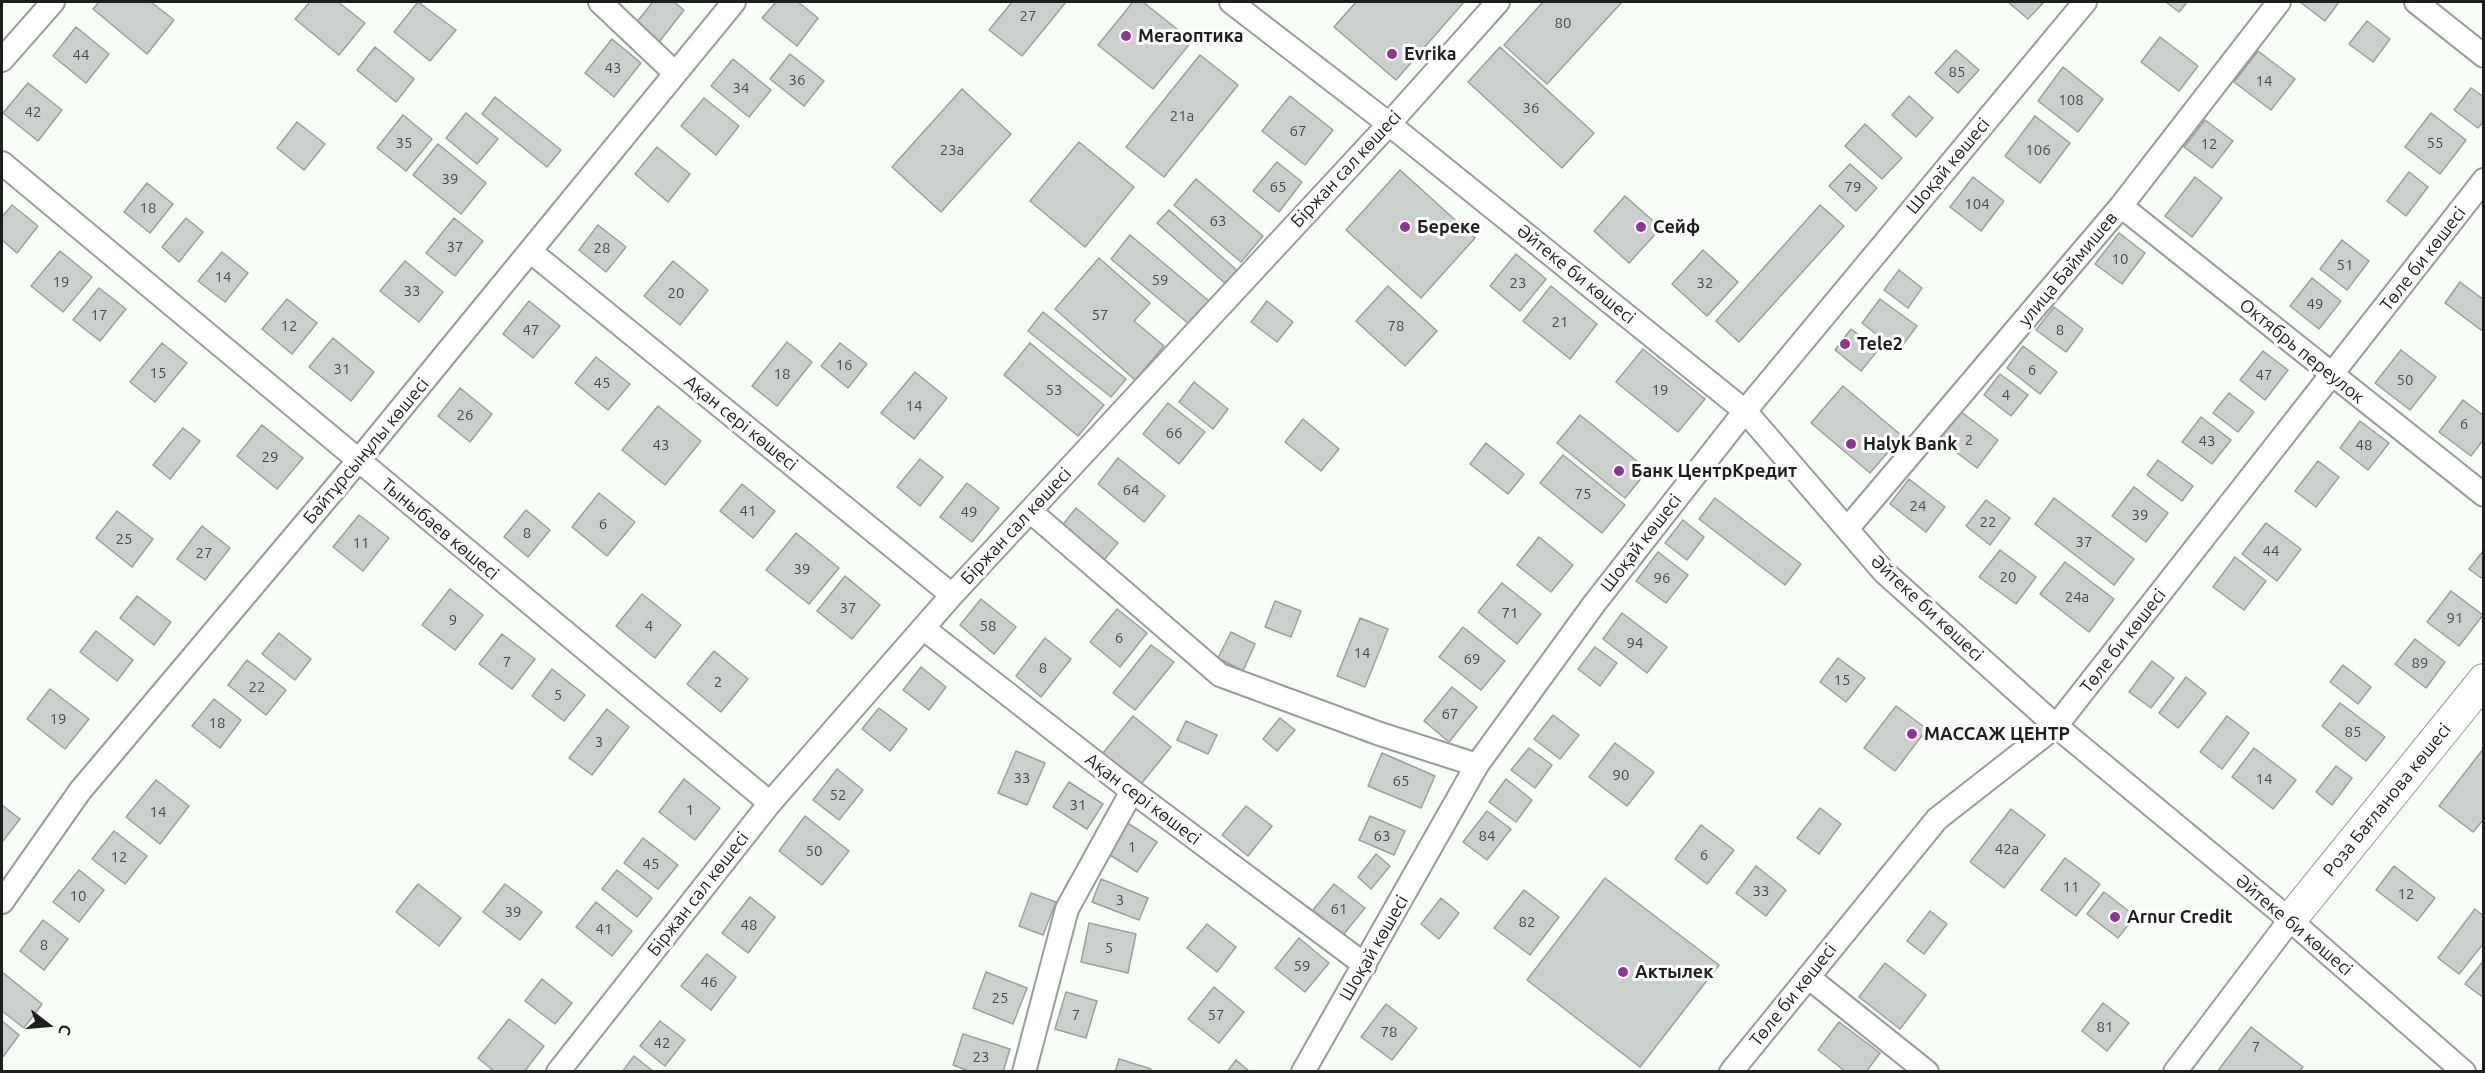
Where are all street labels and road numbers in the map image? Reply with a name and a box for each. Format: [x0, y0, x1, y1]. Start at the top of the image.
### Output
street label: Біржан сал көшесі [1286, 106, 1406, 232]
street label: Шоқай көшесі [1902, 114, 1994, 218]
street label: Төле би көшесі [2376, 203, 2470, 315]
street label: улица Баймишев [2014, 207, 2122, 331]
street label: Әйтеке би көшесі [1512, 220, 1640, 328]
street label: Октябрь переулок [2235, 294, 2369, 408]
street label: Ақан сері көшесі [680, 371, 802, 475]
street label: Байтұрсынұлы көшесі [299, 374, 433, 528]
street label: Біржан сал көшесі [956, 463, 1076, 589]
street label: Тыныбаев көшесі [377, 474, 503, 584]
street label: Шоқай көшесі [1596, 490, 1686, 596]
street label: Әйтеке би көшесі [1866, 550, 1988, 666]
street label: Төле би көшесі [2076, 585, 2170, 697]
street label: Роза Бағланова көшесі [2318, 719, 2456, 881]
street label: Ақан сері көшесі [1081, 748, 1205, 850]
street label: Біржан сал көшесі [643, 827, 753, 961]
street label: Әйтеке би көшесі [2231, 870, 2357, 980]
street label: Шоқай көшесі [1335, 891, 1413, 1005]
street label: Төле би көшесі [1745, 939, 1841, 1051]

